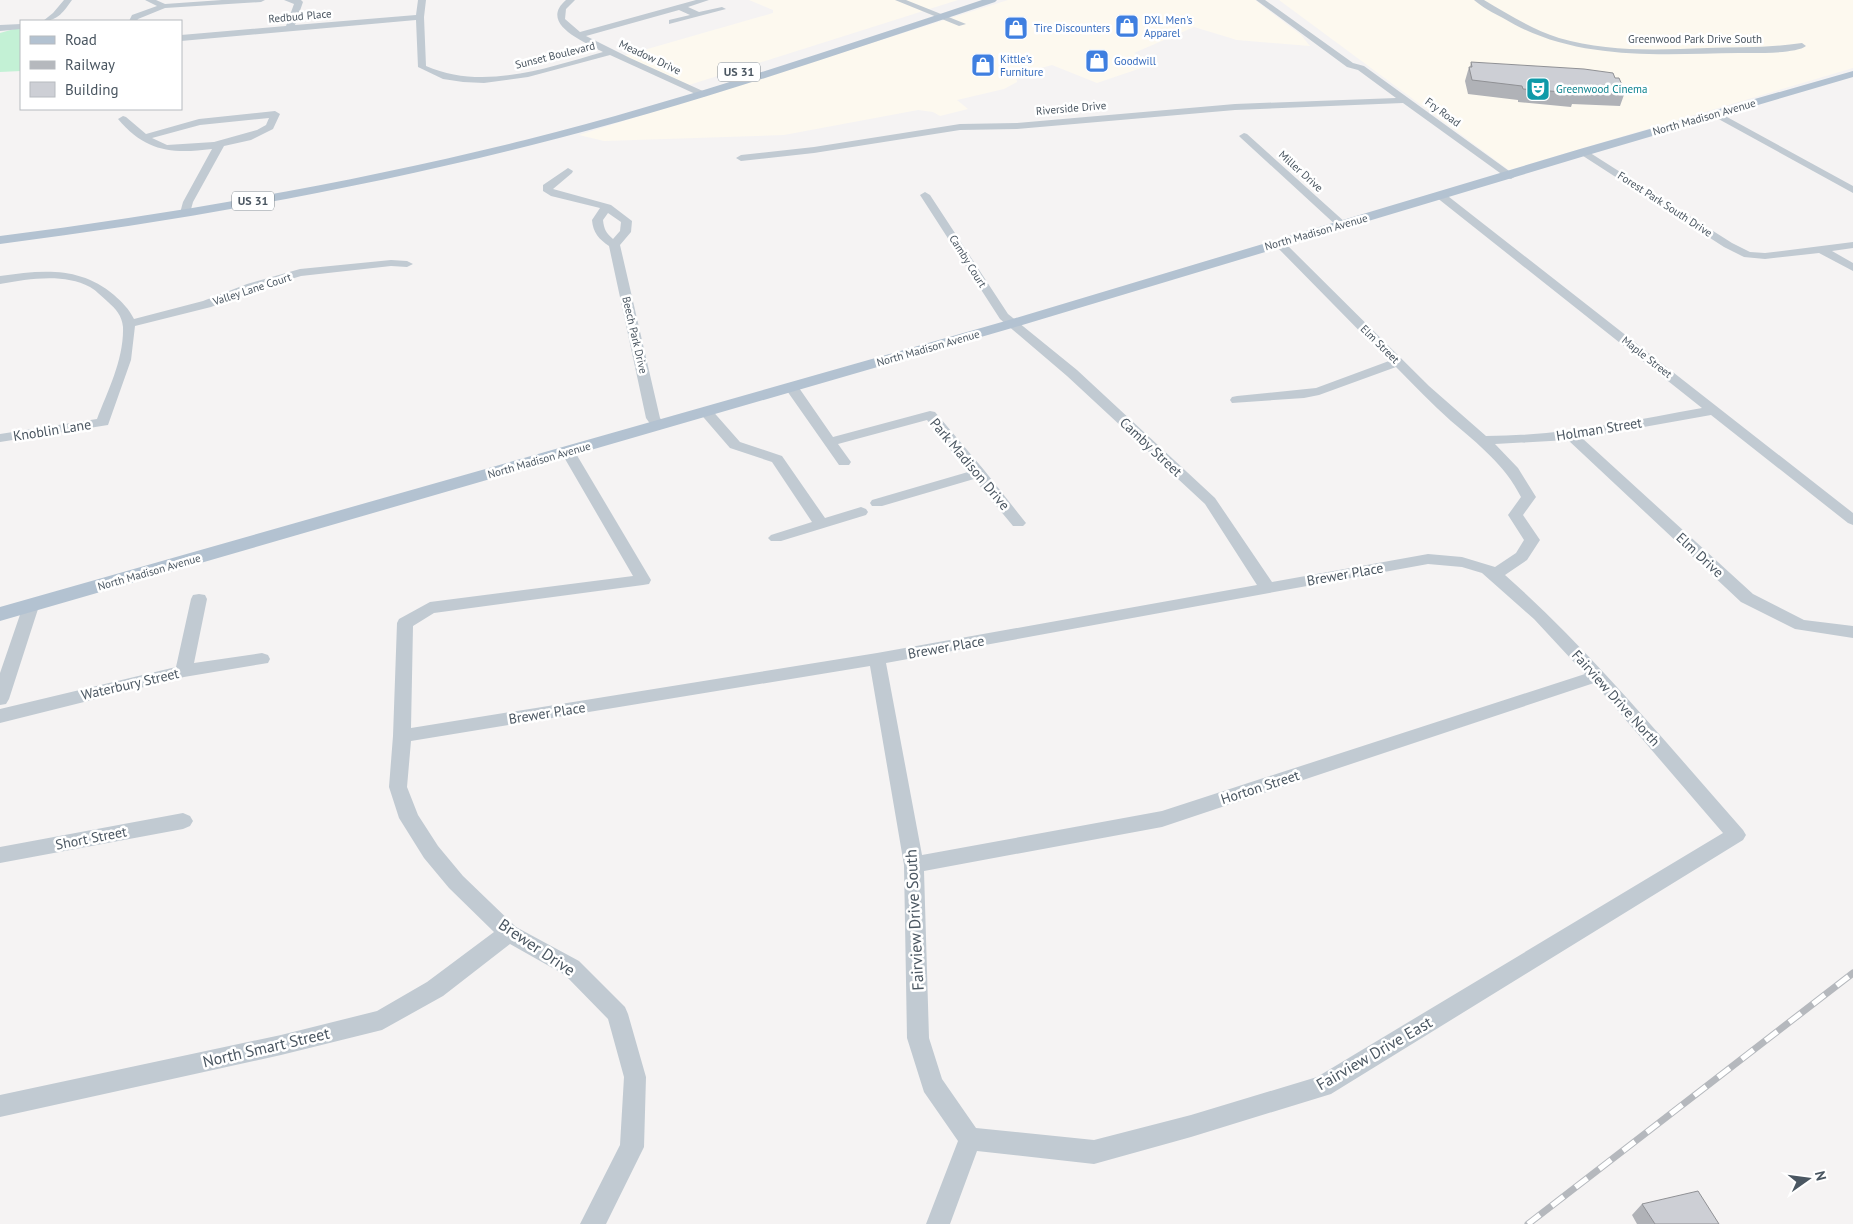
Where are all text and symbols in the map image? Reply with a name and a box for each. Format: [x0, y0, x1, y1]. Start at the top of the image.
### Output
street label: Redbud Place [268, 6, 333, 26]
shop icon: DXL Men's Apparel [1114, 13, 1140, 39]
place label: DXL Men's Apparel [1144, 13, 1193, 40]
shop icon: Tire Discounters [1003, 15, 1029, 41]
legend [20, 20, 182, 110]
place label: Tire Discounters [1034, 21, 1111, 35]
text: Road [65, 30, 97, 49]
street label: Greenwood Park Drive South [1628, 32, 1762, 46]
street label: Meadow Drive [617, 37, 684, 78]
street label: Sunset Boulevard [514, 38, 596, 72]
shop icon: Goodwill [1084, 48, 1110, 74]
shop icon: Kittle's Furniture [970, 52, 996, 78]
place label: Kittle's Furniture [1000, 52, 1044, 79]
place label: Goodwill [1114, 54, 1157, 68]
text: Railway [65, 55, 115, 74]
road number: US 31 [718, 62, 760, 82]
theatre icon: Greenwood Cinema [1525, 76, 1551, 102]
text: Building [65, 80, 119, 99]
place label: Greenwood Cinema [1556, 82, 1647, 96]
street label: Fry Road [1423, 94, 1464, 130]
street label: North Madison Avenue [1651, 95, 1758, 138]
street label: Riverside Drive [1035, 98, 1107, 118]
street label: Miller Drive [1276, 147, 1326, 195]
street label: Forest Park South Drive [1615, 168, 1715, 240]
road number: US 31 [232, 192, 274, 210]
street label: North Madison Avenue [1263, 210, 1370, 253]
street label: Camby Court [946, 232, 990, 290]
street label: Valley Lane Court [210, 270, 293, 309]
street label: Beech Park Drive [619, 295, 651, 375]
street label: Elm Street [1358, 322, 1402, 366]
street label: North Madison Avenue [875, 326, 982, 369]
street label: Maple Street [1619, 333, 1675, 381]
street label: Camby Street [1116, 413, 1186, 481]
street label: Holman Street [1555, 413, 1643, 445]
street label: Park Madison Drive [926, 414, 1014, 514]
street label: Knoblin Lane [12, 415, 92, 445]
street label: North Madison Avenue [486, 438, 593, 481]
street label: Elm Drive [1673, 529, 1727, 581]
street label: North Madison Avenue [96, 550, 203, 593]
street label: Brewer Place [1305, 558, 1385, 590]
street label: Brewer Place [906, 631, 986, 663]
street label: Fairview Drive North [1568, 646, 1664, 750]
street label: Waterbury Street [79, 664, 181, 704]
street label: Brewer Place [507, 698, 587, 728]
street label: Horton Street [1219, 766, 1302, 808]
street label: Short Street [54, 822, 128, 854]
street label: Fairview Drive South [900, 849, 928, 991]
street label: Brewer Drive [495, 914, 579, 980]
street label: Fairview Drive East [1313, 1011, 1436, 1094]
street label: North Smart Street [201, 1023, 332, 1071]
north arrow [1783, 1154, 1833, 1204]
text: N [1811, 1169, 1830, 1182]

